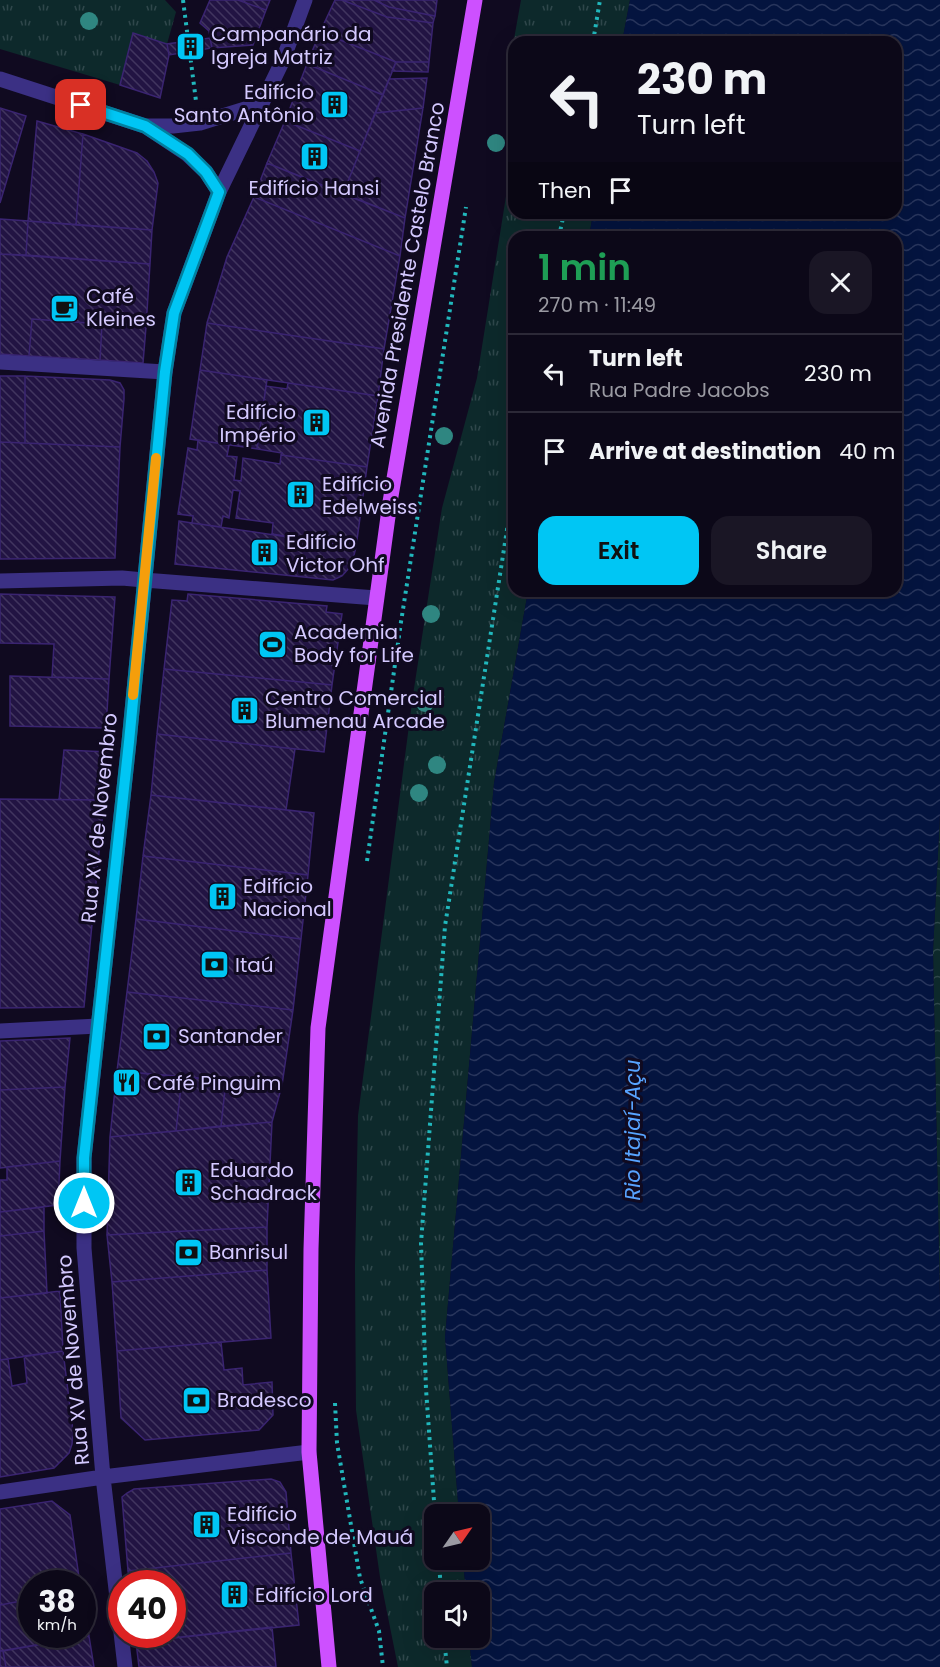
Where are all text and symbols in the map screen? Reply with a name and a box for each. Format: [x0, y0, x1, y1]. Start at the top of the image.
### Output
place label: Campanário da Igreja Matriz [211, 20, 371, 71]
building icon: Campanário da Igreja Matriz [174, 30, 206, 62]
text: 230 m [637, 50, 767, 109]
icon: left [538, 60, 616, 138]
place label: Edifício Santo Antônio [174, 78, 314, 129]
pin [55, 79, 106, 130]
icon: arrive [64, 88, 97, 121]
building icon: Edifício Santo Antônio [319, 88, 351, 120]
street label: Avenida Presidente Castelo Branco [363, 100, 451, 450]
text: Turn left [637, 106, 746, 143]
building icon: Edifício Hansi [298, 141, 330, 173]
place label: Edifício Hansi [249, 174, 379, 202]
icon: arrive [604, 174, 637, 207]
text: Then [538, 175, 592, 206]
text: 1 min [538, 242, 631, 293]
button: close [809, 251, 872, 314]
place label: Café Kleines [86, 282, 156, 333]
text: 270 m · 11:49 [538, 291, 656, 319]
cafe icon: Café Kleines [49, 292, 81, 324]
text: Turn left [589, 343, 683, 374]
icon: left [538, 357, 571, 390]
text: 230 m [804, 358, 872, 389]
text: Rua Padre Jacobs [589, 376, 770, 404]
place label: Edifício Império [219, 398, 296, 449]
building icon: Edifício Império [301, 407, 333, 439]
icon: arrive [538, 435, 571, 468]
text: Arrive at destination [589, 436, 821, 467]
text: 40 m [839, 436, 895, 467]
place label: Edifício Edelweiss [322, 470, 418, 521]
building icon: Edifício Edelweiss [285, 479, 317, 511]
button: Exit [538, 516, 699, 585]
button: Share [711, 516, 872, 585]
place label: Edifício Victor Ohf [286, 528, 385, 579]
building icon: Edifício Victor Ohf [249, 537, 281, 569]
place label: Academia Body for Life [294, 618, 414, 669]
sports icon: Academia Body for Life [257, 628, 289, 660]
place label: Centro Comercial Blumenau Arcade [265, 684, 445, 735]
building icon: Centro Comercial Blumenau Arcade [228, 694, 260, 726]
street label: Rua XV de Novembro [74, 711, 124, 925]
place label: Edifício Nacional [243, 872, 332, 923]
building icon: Edifício Nacional [206, 881, 238, 913]
bank icon: Itaú [198, 949, 230, 981]
place label: Itaú [235, 951, 274, 979]
bank icon: Santander [141, 1020, 173, 1052]
place label: Santander [178, 1022, 283, 1050]
water label: Rio Itajaí-Açu [618, 1059, 647, 1201]
restaurant icon: Café Pinguim [110, 1067, 142, 1099]
place label: Café Pinguim [147, 1069, 281, 1097]
place label: Eduardo Schadrack [210, 1156, 318, 1207]
building icon: Eduardo Schadrack [173, 1166, 205, 1198]
position arrow [52, 1171, 116, 1235]
bank icon: Banrisul [172, 1236, 204, 1268]
place label: Banrisul [209, 1238, 288, 1266]
street label: Rua XV de Novembro [50, 1254, 96, 1466]
bank icon: Bradesco [180, 1384, 212, 1416]
place label: Bradesco [217, 1386, 312, 1414]
place label: Edifício Visconde de Mauá [227, 1500, 413, 1551]
north arrow [424, 1504, 490, 1570]
map controls [424, 1504, 490, 1648]
building icon: Edifício Visconde de Mauá [190, 1509, 222, 1541]
speed limit sign: 40 [108, 1570, 186, 1648]
building icon: Edifício Lord [218, 1579, 250, 1611]
text: 38 [38, 1580, 76, 1623]
place label: Edifício Lord [255, 1581, 373, 1609]
button: sound [424, 1582, 490, 1648]
text: km/h [37, 1614, 77, 1635]

